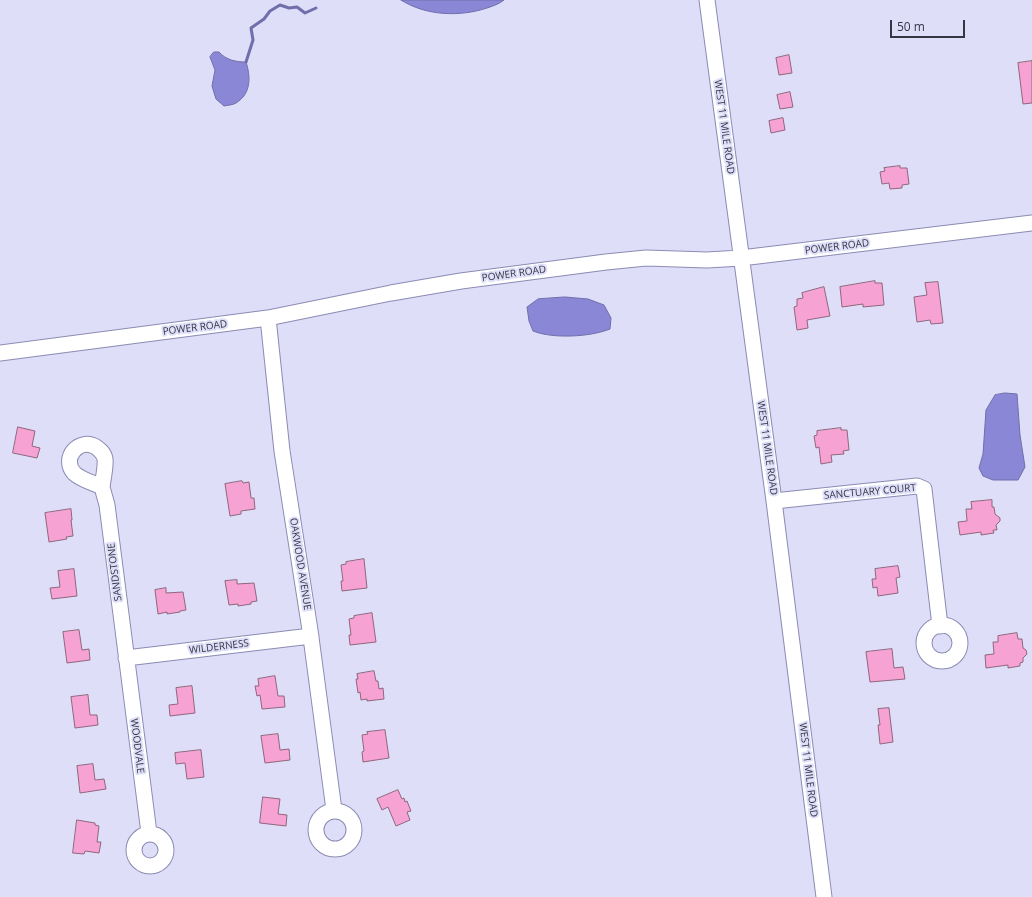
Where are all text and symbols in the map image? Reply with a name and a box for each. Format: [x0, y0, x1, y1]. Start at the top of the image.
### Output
scale bar [892, 12, 967, 38]
text: 50 m [897, 18, 925, 35]
street label: WEST 11 MILE ROAD [711, 79, 737, 175]
street label: POWER ROAD [804, 237, 870, 257]
street label: POWER ROAD [481, 264, 547, 284]
street label: POWER ROAD [162, 318, 228, 338]
street label: WEST 11 MILE ROAD [754, 400, 780, 496]
street label: SANCTUARY COURT [824, 482, 916, 502]
street label: OAKWOOD AVENUE [287, 517, 313, 611]
street label: SANDSTONE [105, 542, 125, 602]
street label: WILDERNESS [188, 637, 250, 657]
street label: WOODVALE [128, 718, 146, 774]
street label: WEST 11 MILE ROAD [796, 722, 820, 818]

